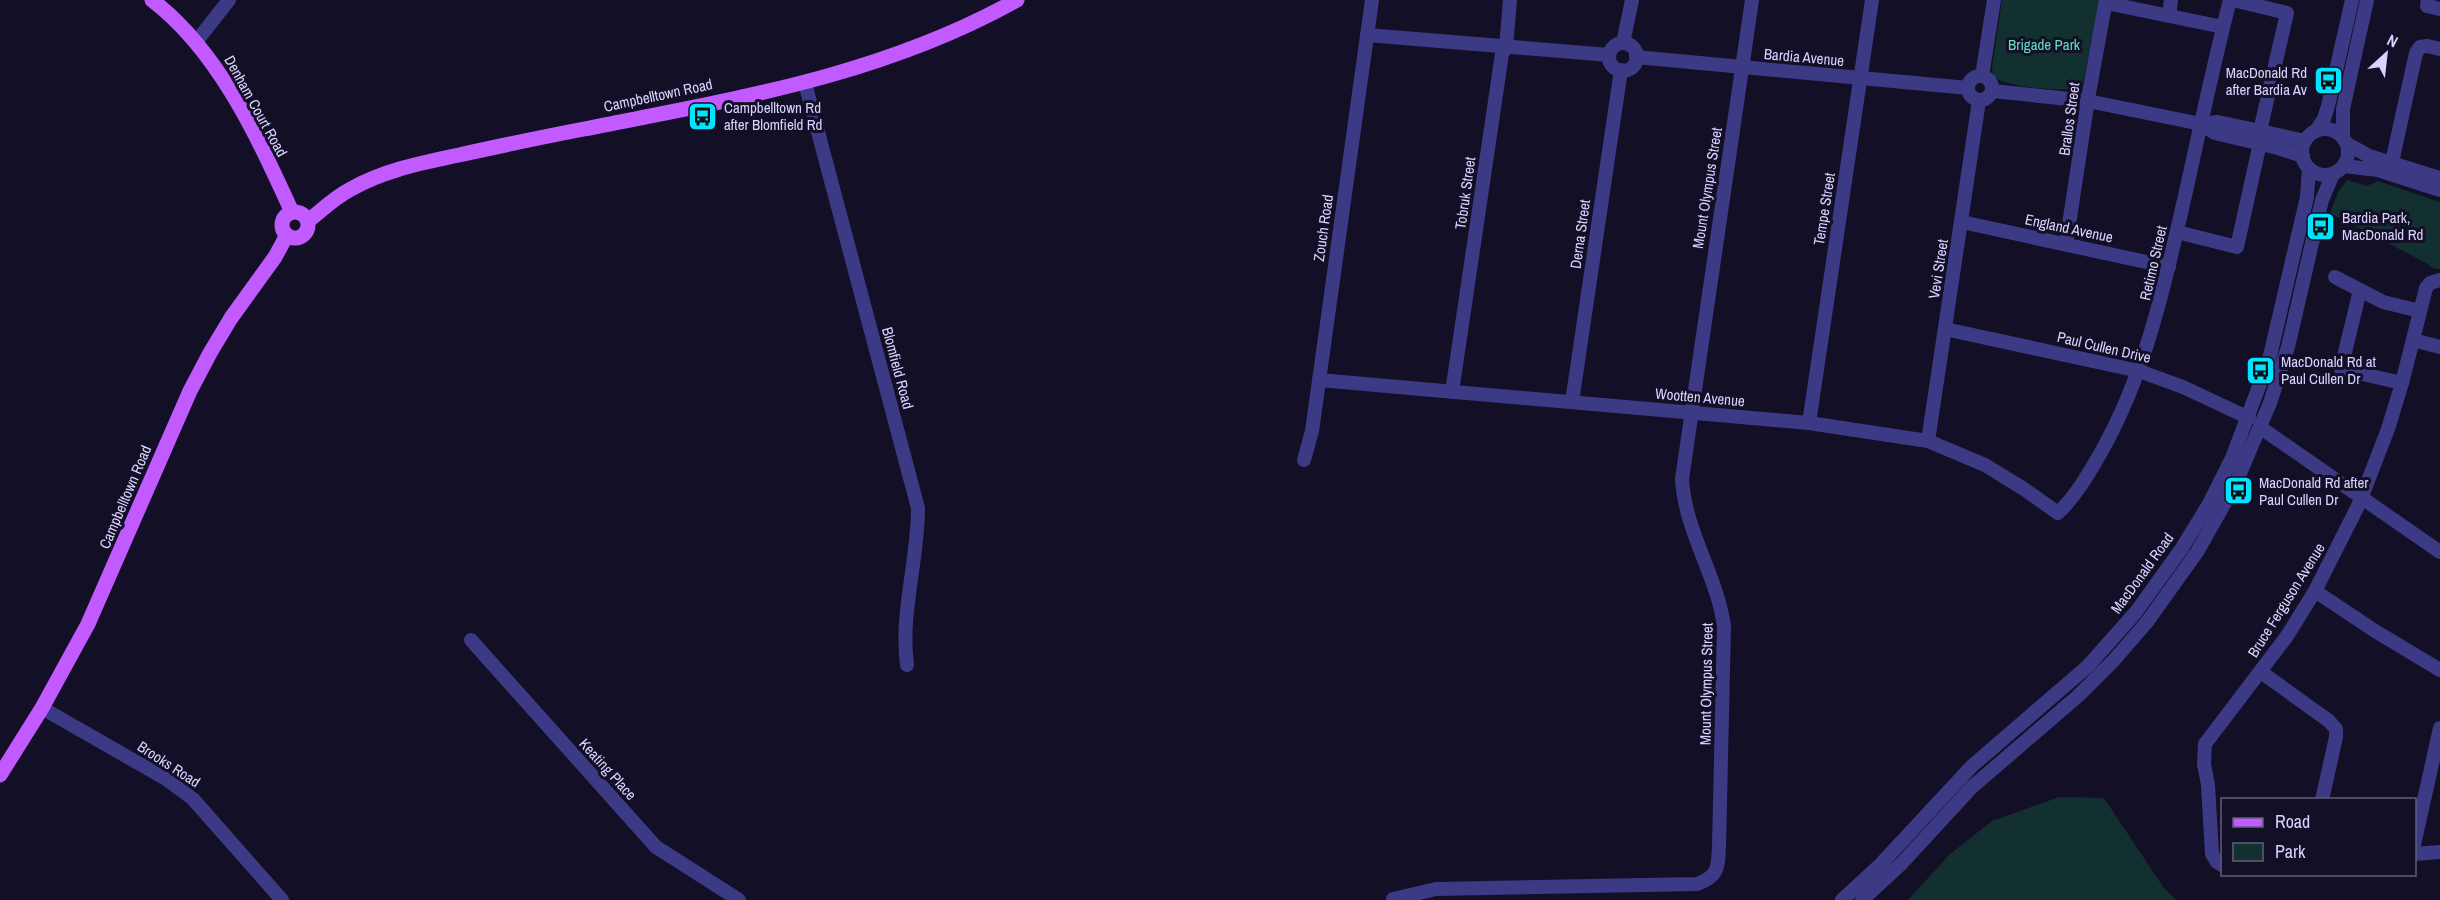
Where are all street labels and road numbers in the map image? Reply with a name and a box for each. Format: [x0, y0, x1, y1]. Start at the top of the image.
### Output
street label: Bardia Avenue [1763, 43, 1845, 71]
street label: Denham Court Road [219, 52, 293, 160]
street label: Campbelltown Road [602, 73, 714, 117]
street label: Brallos Street [2053, 80, 2085, 157]
street label: Mount Olympus Street [1687, 125, 1727, 250]
street label: Tobruk Street [1450, 155, 1481, 231]
street label: Tempe Street [1808, 171, 1840, 247]
street label: Zouch Road [1308, 193, 1338, 263]
street label: Derna Street [1565, 197, 1595, 270]
street label: England Avenue [2023, 208, 2115, 248]
street label: Retimo Street [2134, 223, 2172, 302]
street label: Vevi Street [1923, 237, 1953, 300]
street label: Blomfield Road [877, 325, 919, 411]
street label: Paul Cullen Drive [2055, 326, 2153, 368]
street label: Wootten Avenue [1654, 383, 1746, 411]
street label: Campbelltown Road [94, 442, 156, 552]
street label: MacDonald Road [2106, 528, 2178, 618]
street label: Bruce Ferguson Avenue [2242, 539, 2330, 661]
street label: Mount Olympus Street [1694, 622, 1718, 745]
street label: Keating Place [575, 734, 642, 805]
street label: Brooks Road [133, 736, 205, 792]

